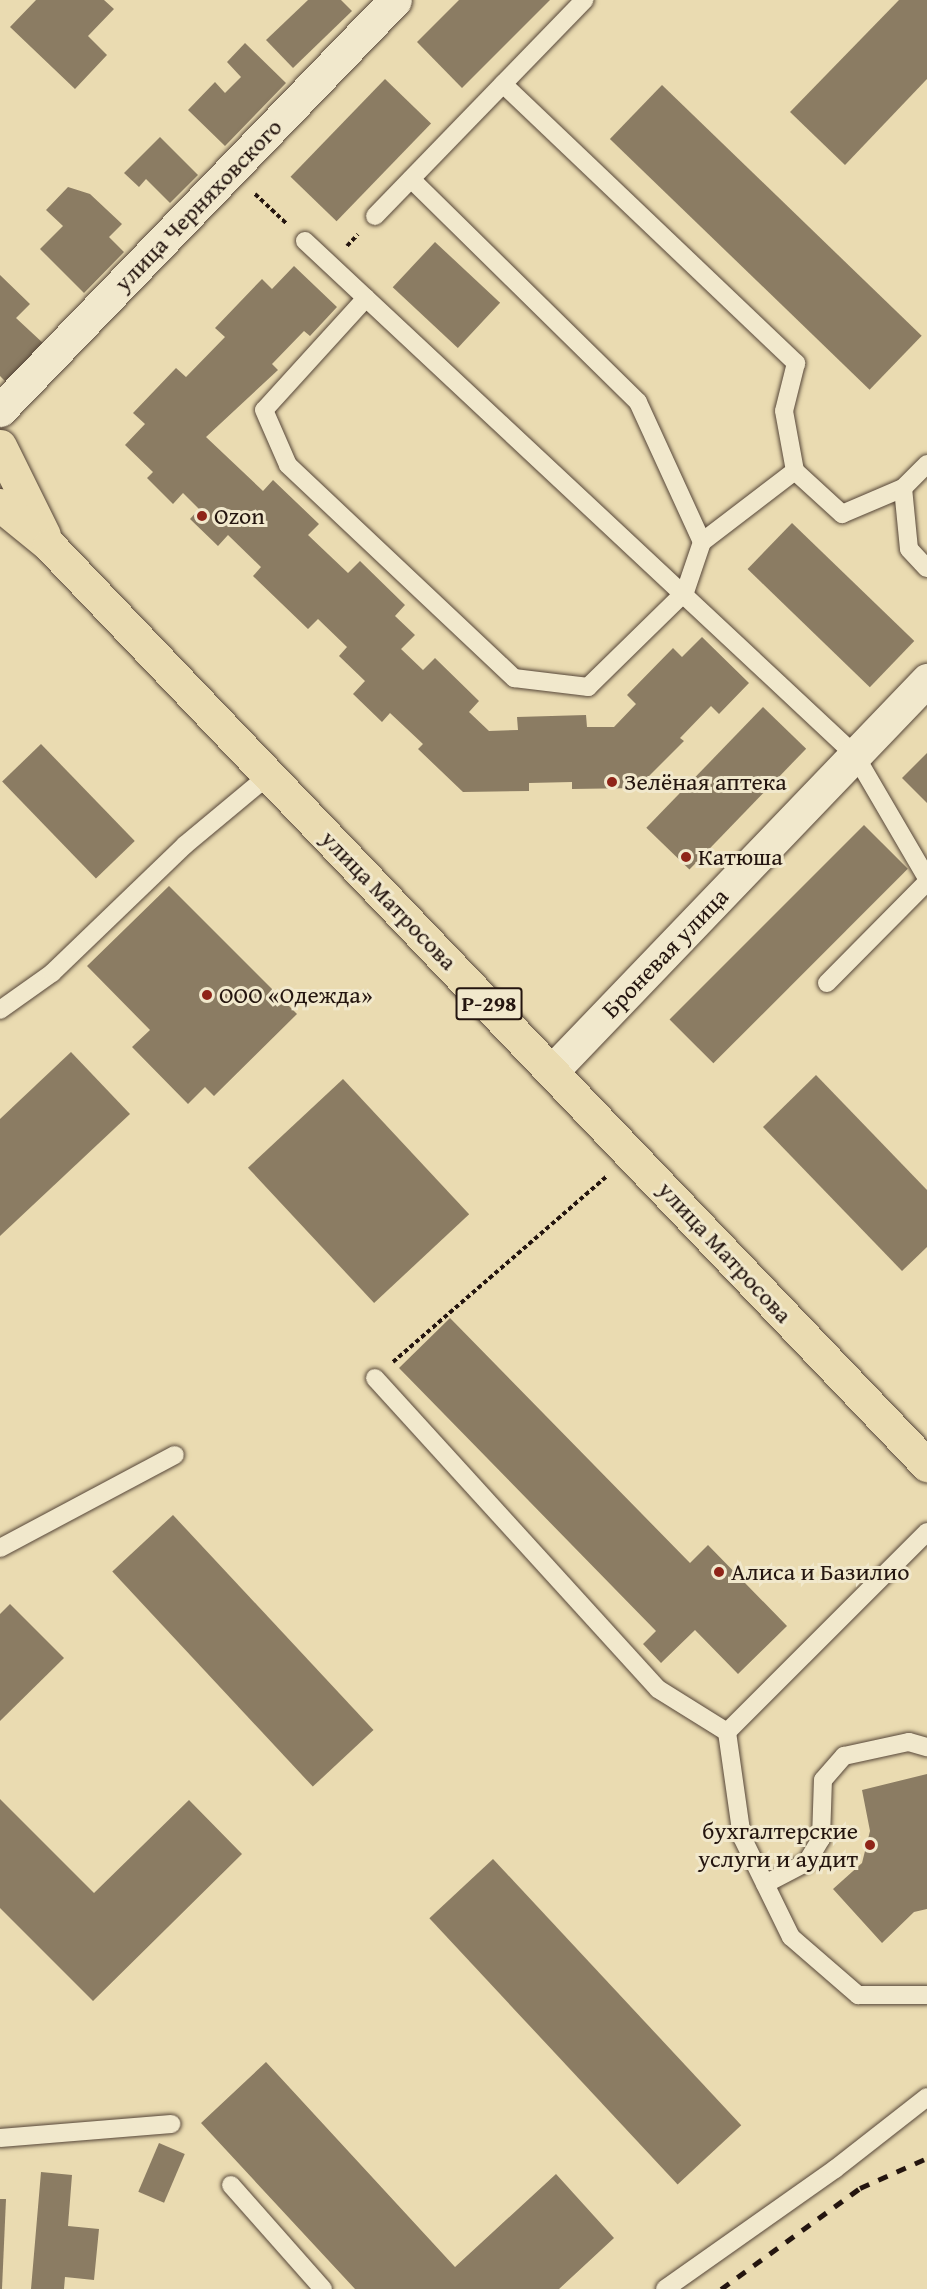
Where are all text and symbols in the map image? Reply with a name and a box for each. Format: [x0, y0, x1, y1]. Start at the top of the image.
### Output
street label: улица Черняховского [108, 113, 288, 297]
place label: Ozon [214, 502, 265, 530]
marker: Ozon [195, 509, 209, 523]
place label: Зелёная аптека [624, 768, 787, 796]
marker: Зелёная аптека [605, 775, 619, 789]
street label: улица Матросова [315, 824, 463, 976]
place label: Катюша [698, 843, 783, 871]
marker: Катюша [679, 850, 693, 864]
street label: Броневая улица [596, 882, 734, 1024]
place label: ООО «Одежда» [219, 981, 373, 1009]
road number: Р-298 [454, 985, 524, 1023]
marker: ООО «Одежда» [200, 988, 214, 1002]
street label: улица Матросова [652, 1175, 798, 1329]
place label: Алиса и Базилио [731, 1558, 909, 1586]
marker: Алиса и Базилио [712, 1565, 726, 1579]
place label: бухгалтерские услуги и аудит [698, 1817, 858, 1873]
marker: бухгалтерские услуги и аудит [863, 1838, 877, 1852]

